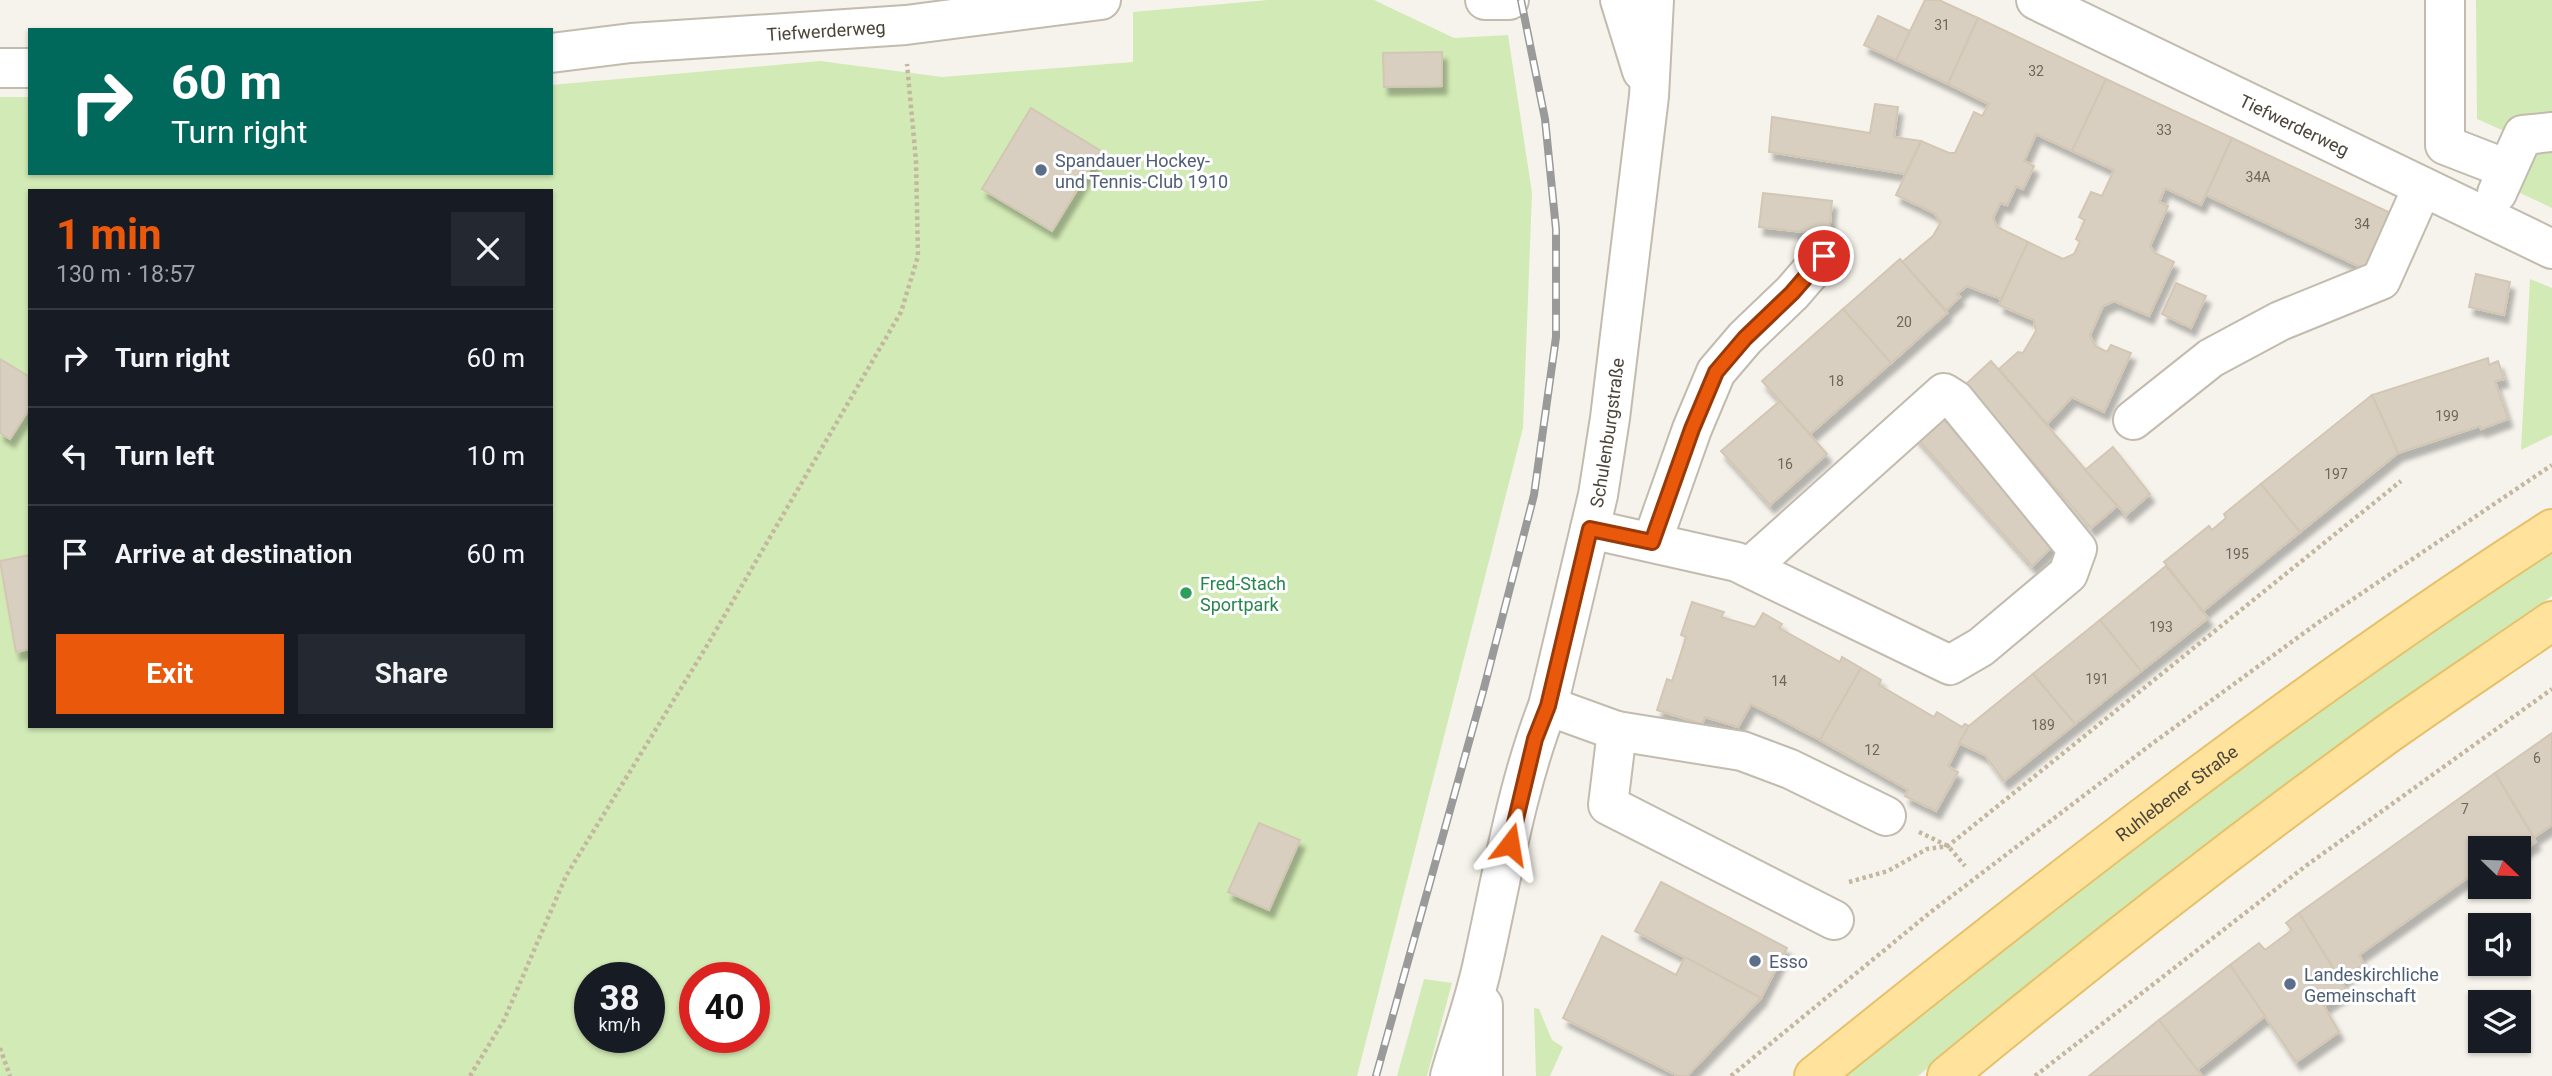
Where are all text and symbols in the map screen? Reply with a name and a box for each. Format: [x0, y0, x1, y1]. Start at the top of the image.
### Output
street label: Tiefwerderweg [766, 16, 886, 45]
house number: 31 [1934, 17, 1950, 33]
text: 60 m [171, 54, 282, 111]
icon: right [56, 56, 147, 147]
house number: 32 [2028, 63, 2044, 79]
street label: Tiefwerderweg [2236, 89, 2353, 160]
text: Turn right [171, 113, 307, 151]
house number: 33 [2156, 122, 2172, 138]
place label: Spandauer Hockey- und Tennis-Club 1910 [1055, 150, 1228, 192]
marker: Spandauer Hockey- und Tennis-Club 1910 [1033, 162, 1049, 178]
house number: 34A [2246, 169, 2270, 185]
text: 1 min [56, 210, 162, 259]
button: close [451, 212, 525, 286]
house number: 34 [2354, 216, 2370, 232]
pin [1794, 226, 1854, 286]
icon: arrive [1805, 237, 1843, 275]
text: 130 m · 18:57 [56, 261, 195, 288]
house number: 20 [1896, 314, 1912, 330]
icon: right [56, 339, 94, 377]
text: Turn right [115, 343, 230, 373]
text: 60 m [467, 343, 525, 373]
street label: Schulenburgstraße [1585, 357, 1628, 510]
house number: 18 [1828, 373, 1844, 389]
house number: 199 [2435, 408, 2459, 424]
icon: left [56, 437, 94, 475]
text: Turn left [115, 441, 214, 471]
text: 10 m [467, 441, 525, 471]
house number: 16 [1777, 456, 1793, 472]
house number: 197 [2324, 466, 2348, 482]
icon: arrive [56, 535, 94, 573]
text: Arrive at destination [115, 539, 352, 569]
text: 60 m [467, 539, 525, 569]
house number: 195 [2225, 546, 2249, 562]
place label: Fred-Stach Sportpark [1200, 573, 1286, 615]
marker: Fred-Stach Sportpark [1178, 585, 1194, 601]
house number: 193 [2149, 619, 2173, 635]
button: Exit [56, 634, 284, 714]
button: Share [298, 634, 525, 714]
house number: 191 [2085, 671, 2109, 687]
house number: 14 [1771, 673, 1787, 689]
house number: 189 [2031, 717, 2055, 733]
street label: Ruhlebener Straße [2111, 740, 2241, 845]
house number: 12 [1864, 742, 1880, 758]
house number: 6 [2533, 750, 2541, 766]
house number: 7 [2461, 801, 2469, 817]
position arrow [1473, 807, 1547, 881]
north arrow [2468, 836, 2530, 900]
map controls [2468, 836, 2531, 1053]
button: sound [2468, 913, 2531, 976]
place label: Esso [1769, 951, 1808, 972]
marker: Esso [1747, 953, 1763, 969]
speed limit sign: 40 [679, 962, 770, 1053]
place label: Landeskirchliche Gemeinschaft [2304, 964, 2439, 1006]
marker: Landeskirchliche Gemeinschaft [2282, 976, 2298, 992]
text: 38 [599, 978, 640, 1019]
button: layers [2468, 990, 2531, 1053]
text: km/h [598, 1014, 641, 1035]

